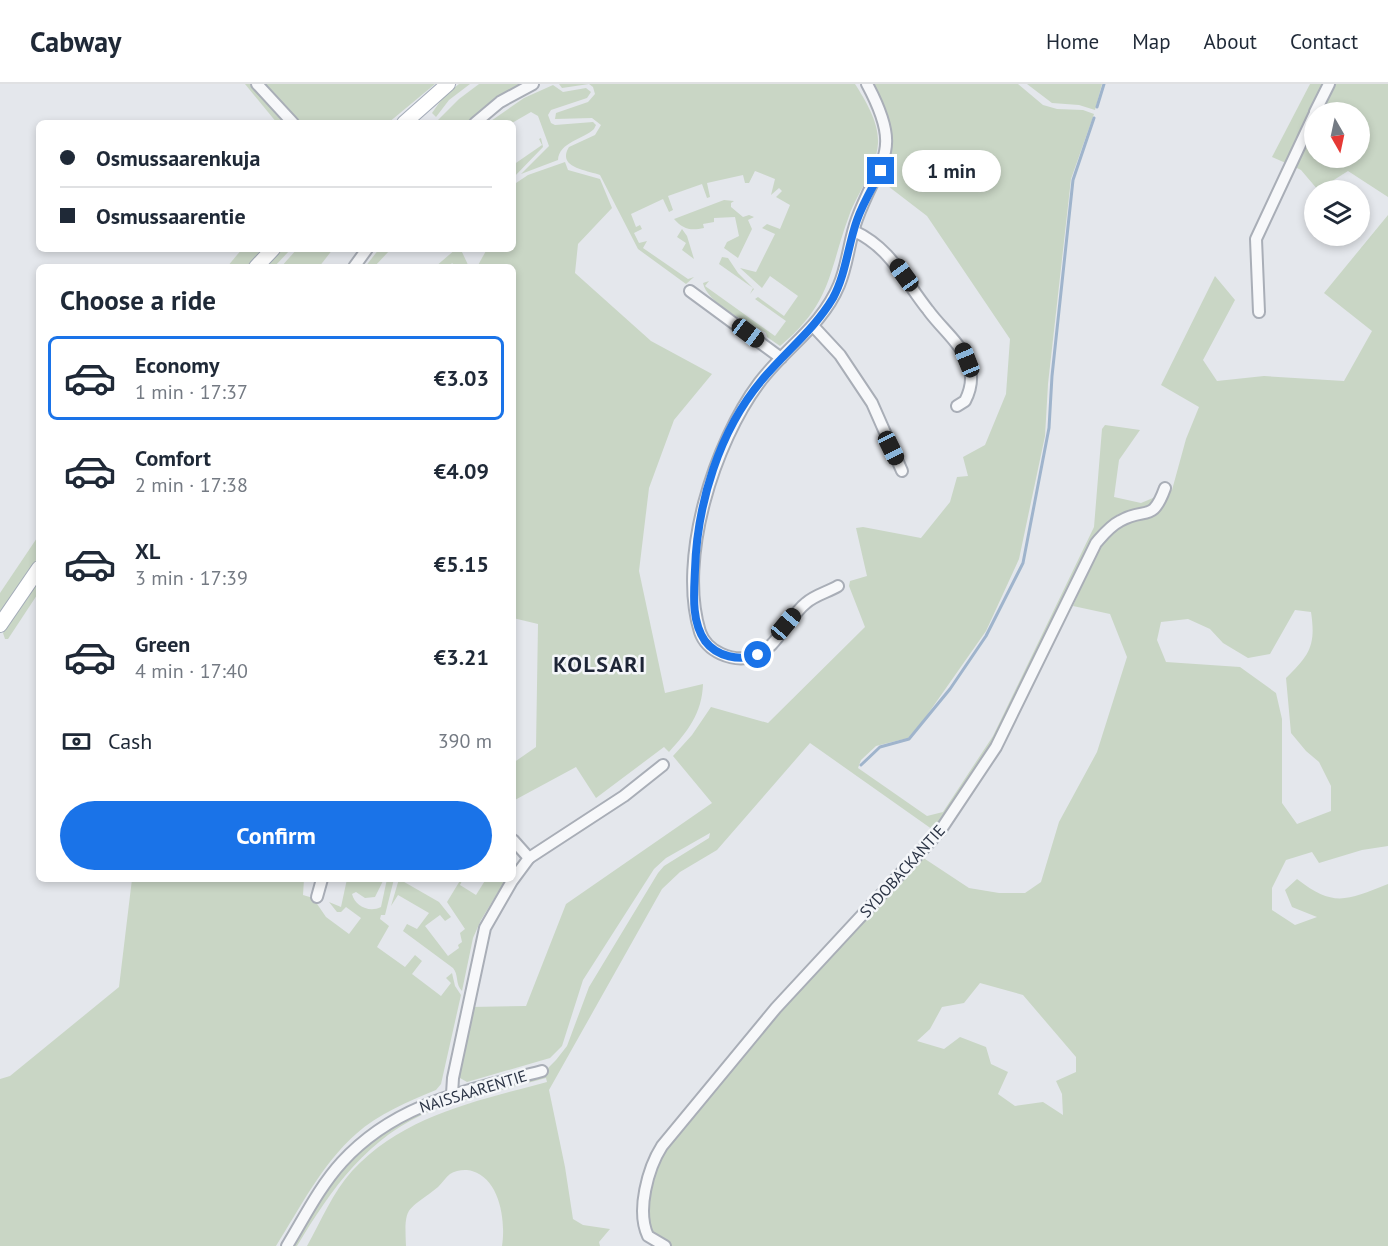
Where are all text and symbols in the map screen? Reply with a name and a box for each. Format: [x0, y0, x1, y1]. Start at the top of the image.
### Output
text: Cabway [30, 23, 121, 60]
text: Home [1046, 28, 1099, 55]
text: Map [1132, 28, 1171, 55]
text: About [1204, 28, 1257, 55]
text: Contact [1290, 28, 1358, 55]
north arrow [1304, 102, 1370, 168]
map controls [1304, 102, 1370, 246]
text: Osmussaarenkuja [96, 144, 260, 172]
callout: 1 min [902, 150, 1001, 192]
route end [867, 157, 894, 184]
text: 1 min [927, 158, 976, 184]
button: layers [1304, 180, 1370, 246]
text: Osmussaarentie [96, 202, 246, 230]
car [886, 255, 922, 295]
text: Choose a ride [60, 283, 216, 317]
car [728, 315, 768, 351]
car [952, 340, 982, 380]
icon: car [63, 351, 117, 405]
text: Economy [135, 351, 219, 379]
text: €3.03 [434, 364, 489, 392]
text: 1 min · 17:37 [135, 379, 248, 405]
car [875, 428, 907, 468]
icon: car [63, 444, 117, 498]
text: Comfort [135, 444, 211, 472]
text: €4.09 [434, 457, 489, 485]
text: 2 min · 17:38 [135, 472, 248, 498]
icon: car [63, 537, 117, 591]
text: XL [135, 537, 160, 565]
text: €5.15 [434, 550, 489, 578]
text: 3 min · 17:39 [135, 565, 248, 591]
car [768, 604, 804, 644]
icon: car [63, 630, 117, 684]
text: Green [135, 630, 190, 658]
route start [744, 641, 771, 668]
text: €3.21 [434, 643, 489, 671]
district label: KOLSARI [553, 650, 647, 678]
text: 4 min · 17:40 [135, 658, 248, 684]
icon: cash [60, 725, 93, 758]
text: Cash [108, 727, 152, 755]
text: 390 m [438, 728, 492, 754]
button: Confirm [60, 801, 492, 870]
street label: SYDOBACKANTIE [855, 821, 949, 921]
street label: NAISSAARENTIE [417, 1065, 529, 1117]

